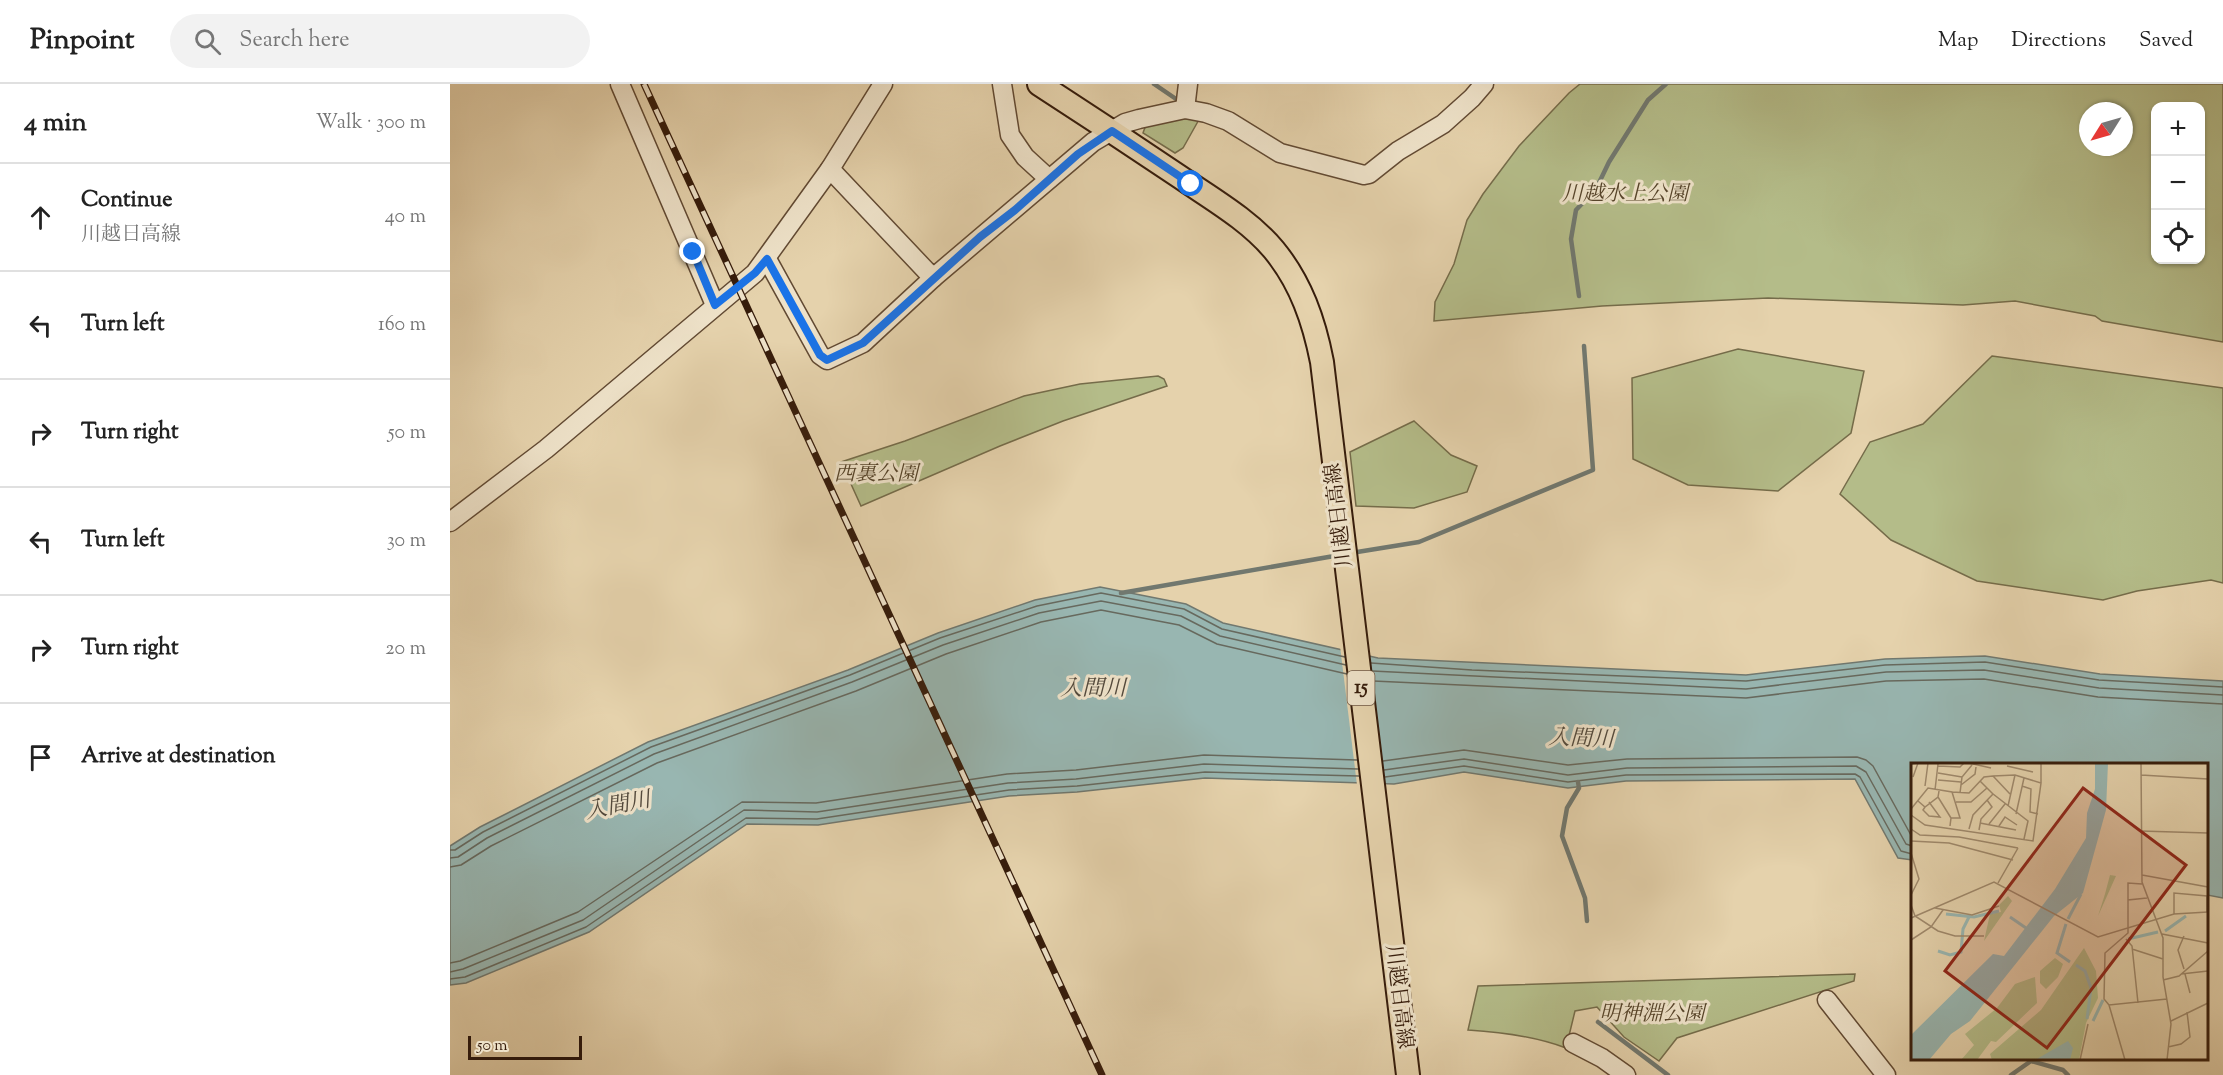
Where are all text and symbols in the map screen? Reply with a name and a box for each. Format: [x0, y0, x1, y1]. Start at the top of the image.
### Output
search box [170, 14, 590, 68]
text: Pinpoint [30, 21, 134, 61]
icon: search [191, 25, 224, 58]
text: Search here [239, 25, 350, 57]
text: Map [1938, 26, 1978, 56]
text: Directions [2011, 26, 2106, 56]
text: Saved [2139, 26, 2193, 56]
north arrow [2079, 102, 2133, 156]
map controls [2151, 102, 2205, 264]
button: + [2151, 102, 2205, 156]
text: 4 min [24, 105, 87, 142]
text: Walk · 300 m [316, 109, 426, 138]
button: − [2151, 156, 2205, 210]
route start [1177, 170, 1203, 196]
park label: 川越水上公園 [1562, 180, 1691, 210]
text: Continue [81, 185, 172, 217]
icon: ahead [24, 201, 57, 234]
text: 40 m [385, 203, 426, 232]
button: locate [2151, 210, 2205, 264]
text: 川越日高線 [81, 221, 181, 250]
route end [679, 238, 705, 264]
icon: left [24, 309, 57, 342]
text: Turn left [81, 309, 164, 341]
text: 160 m [378, 311, 426, 340]
icon: right [24, 417, 57, 450]
text: Turn right [81, 417, 178, 449]
text: 50 m [388, 419, 426, 448]
park label: 西裏公園 [834, 460, 921, 490]
street label: 川越日高線 [1319, 461, 1361, 569]
icon: left [24, 525, 57, 558]
text: Turn left [81, 525, 164, 557]
text: 30 m [387, 527, 426, 556]
icon: right [24, 633, 57, 666]
text: Turn right [81, 633, 178, 665]
text: 20 m [385, 635, 426, 664]
road number: 15 [1348, 671, 1374, 705]
water label: 入間川 [1060, 674, 1128, 706]
water label: 入間川 [1547, 723, 1617, 757]
icon: arrive [24, 741, 57, 774]
text: Arrive at destination [81, 741, 276, 773]
inset map [1911, 763, 2208, 1060]
water label: 入間川 [583, 785, 655, 829]
street label: 川越日高線 [1377, 943, 1419, 1051]
park label: 明神淵公園 [1600, 1000, 1707, 1030]
scale bar [468, 1033, 582, 1060]
text: 50 m [477, 1035, 508, 1058]

